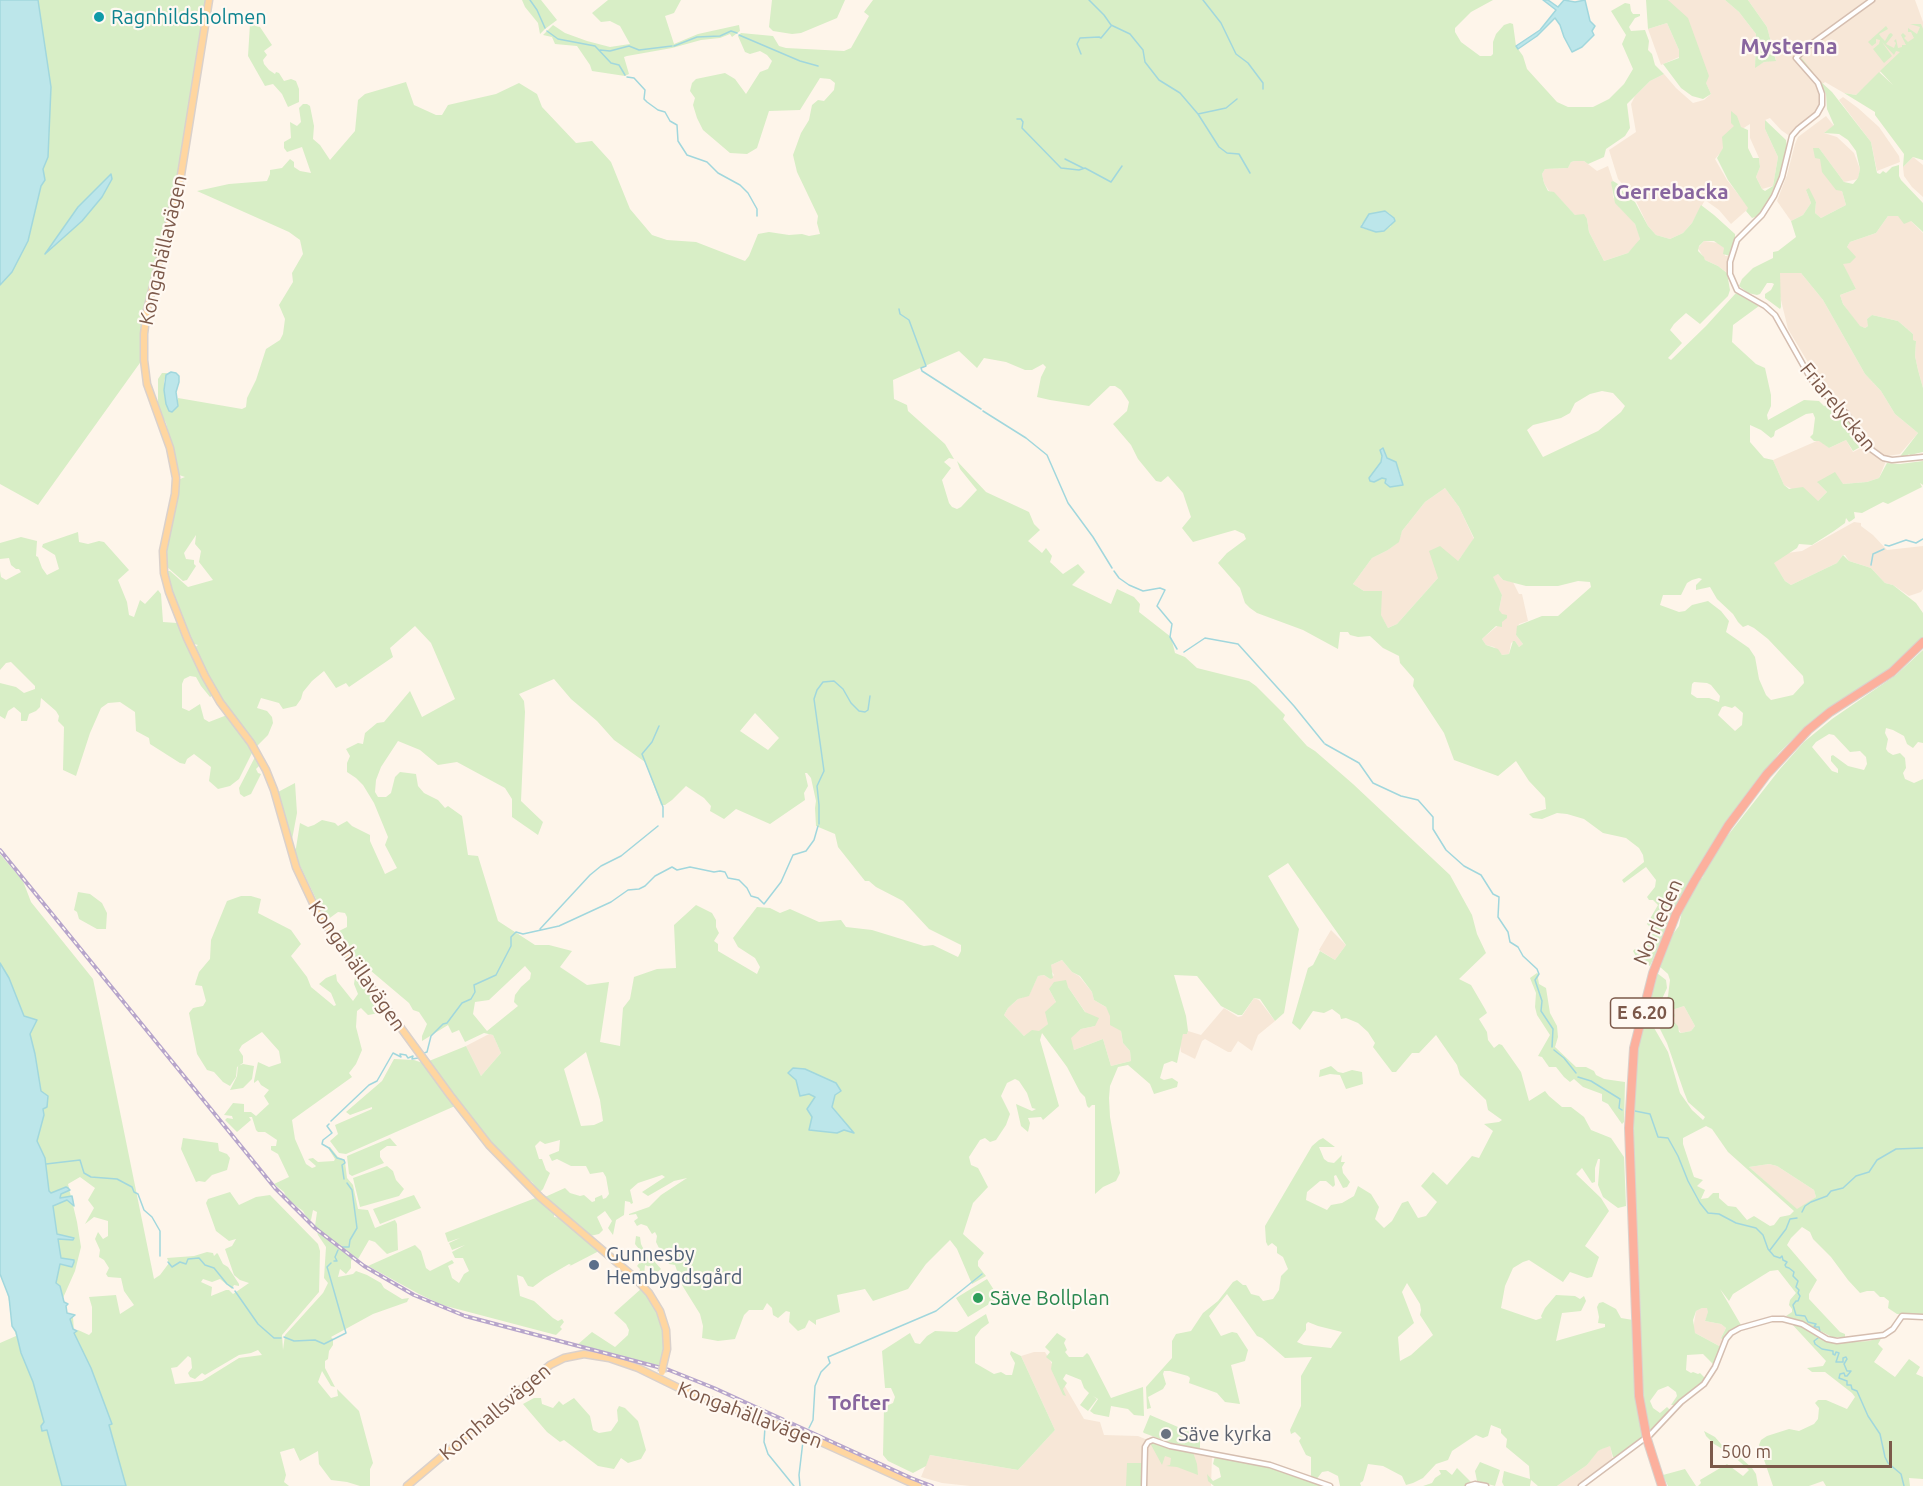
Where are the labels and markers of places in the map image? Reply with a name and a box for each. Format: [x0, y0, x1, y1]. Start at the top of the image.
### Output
place label: Ragnhildsholmen [111, 5, 267, 29]
marker: Ragnhildsholmen [92, 10, 106, 24]
place label: Gunnesby Hembygdsgård [606, 1242, 742, 1289]
marker: Gunnesby Hembygdsgård [587, 1258, 601, 1272]
place label: Säve Bollplan [990, 1286, 1110, 1310]
marker: Säve Bollplan [971, 1291, 985, 1305]
place label: Säve kyrka [1178, 1422, 1272, 1446]
marker: Säve kyrka [1159, 1427, 1173, 1441]

